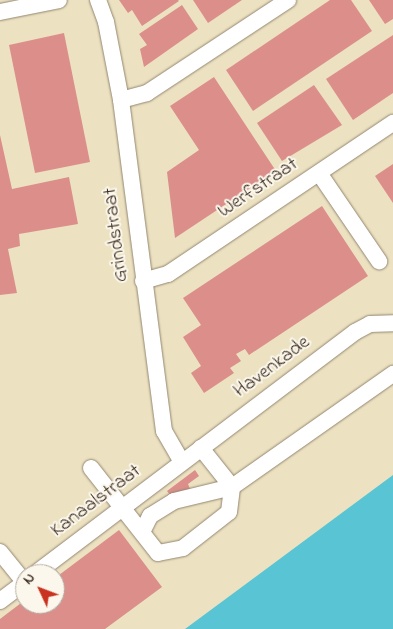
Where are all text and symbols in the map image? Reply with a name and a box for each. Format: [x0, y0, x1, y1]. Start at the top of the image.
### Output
street label: Werfstraat [213, 153, 303, 223]
street label: Grindstraat [98, 186, 134, 284]
street label: Havenkade [229, 331, 315, 403]
street label: Kanaalstraat [46, 459, 146, 543]
north arrow [15, 564, 65, 614]
text: N [18, 568, 40, 590]

